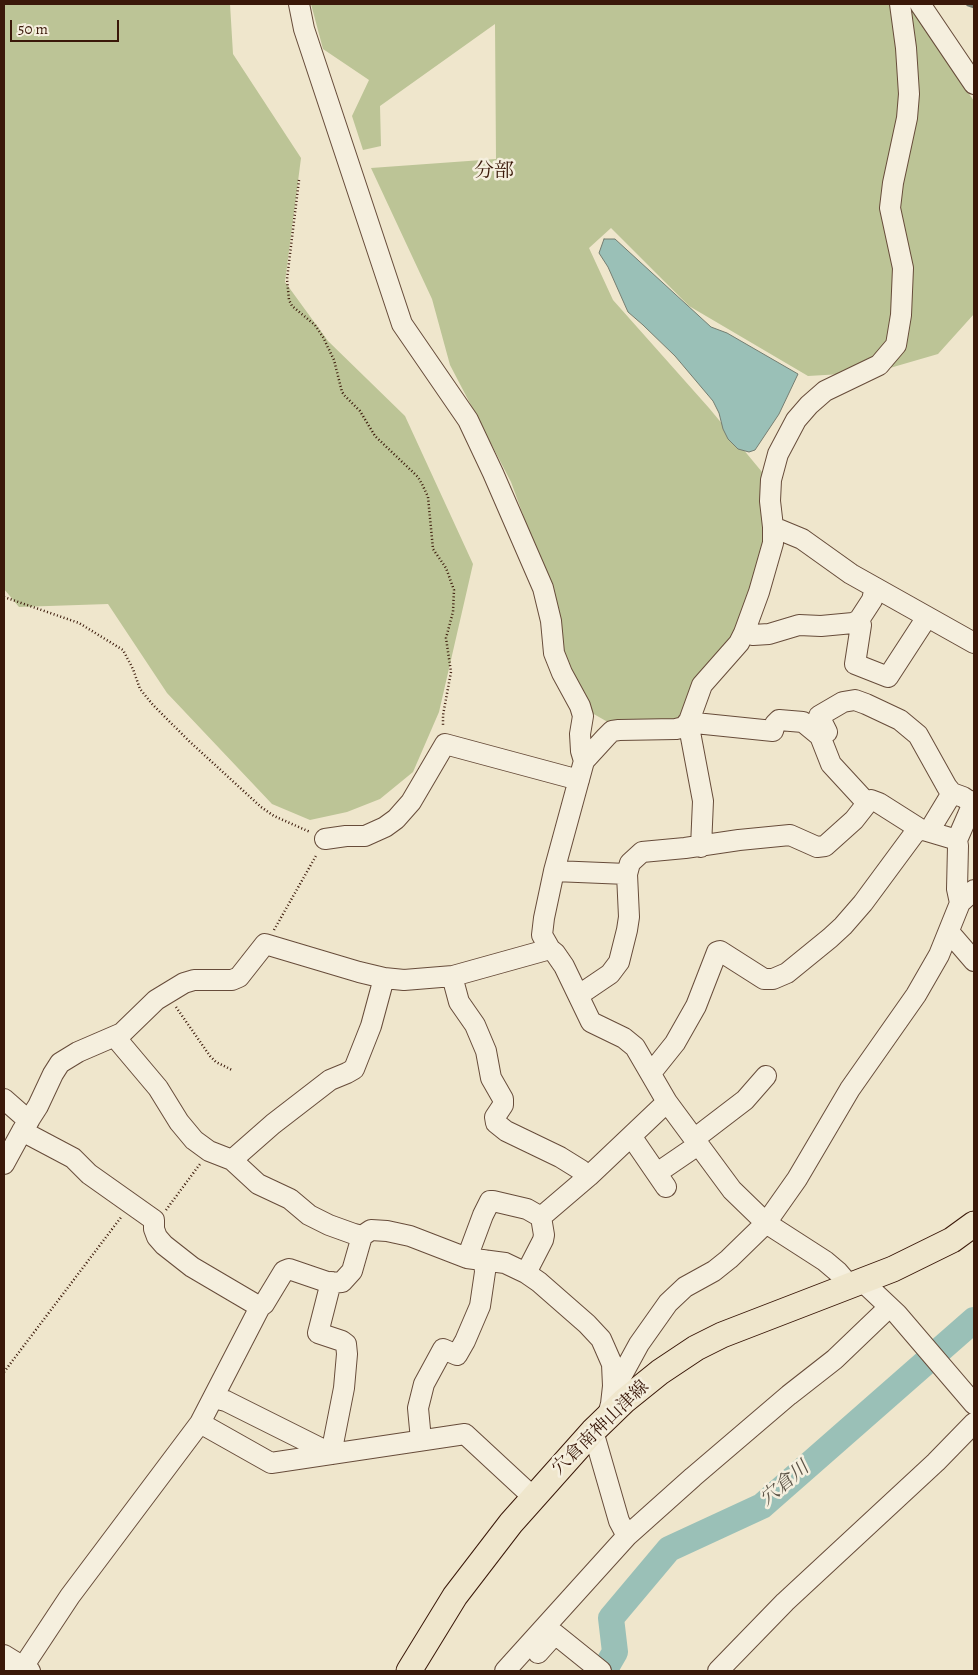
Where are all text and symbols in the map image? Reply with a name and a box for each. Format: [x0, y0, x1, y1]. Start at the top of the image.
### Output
scale bar [12, 10, 121, 42]
text: 50 m [18, 19, 48, 39]
district label: 分部 [474, 160, 514, 184]
street label: 穴倉南神山津線 [548, 1376, 654, 1480]
water label: 穴倉川 [756, 1457, 814, 1511]

